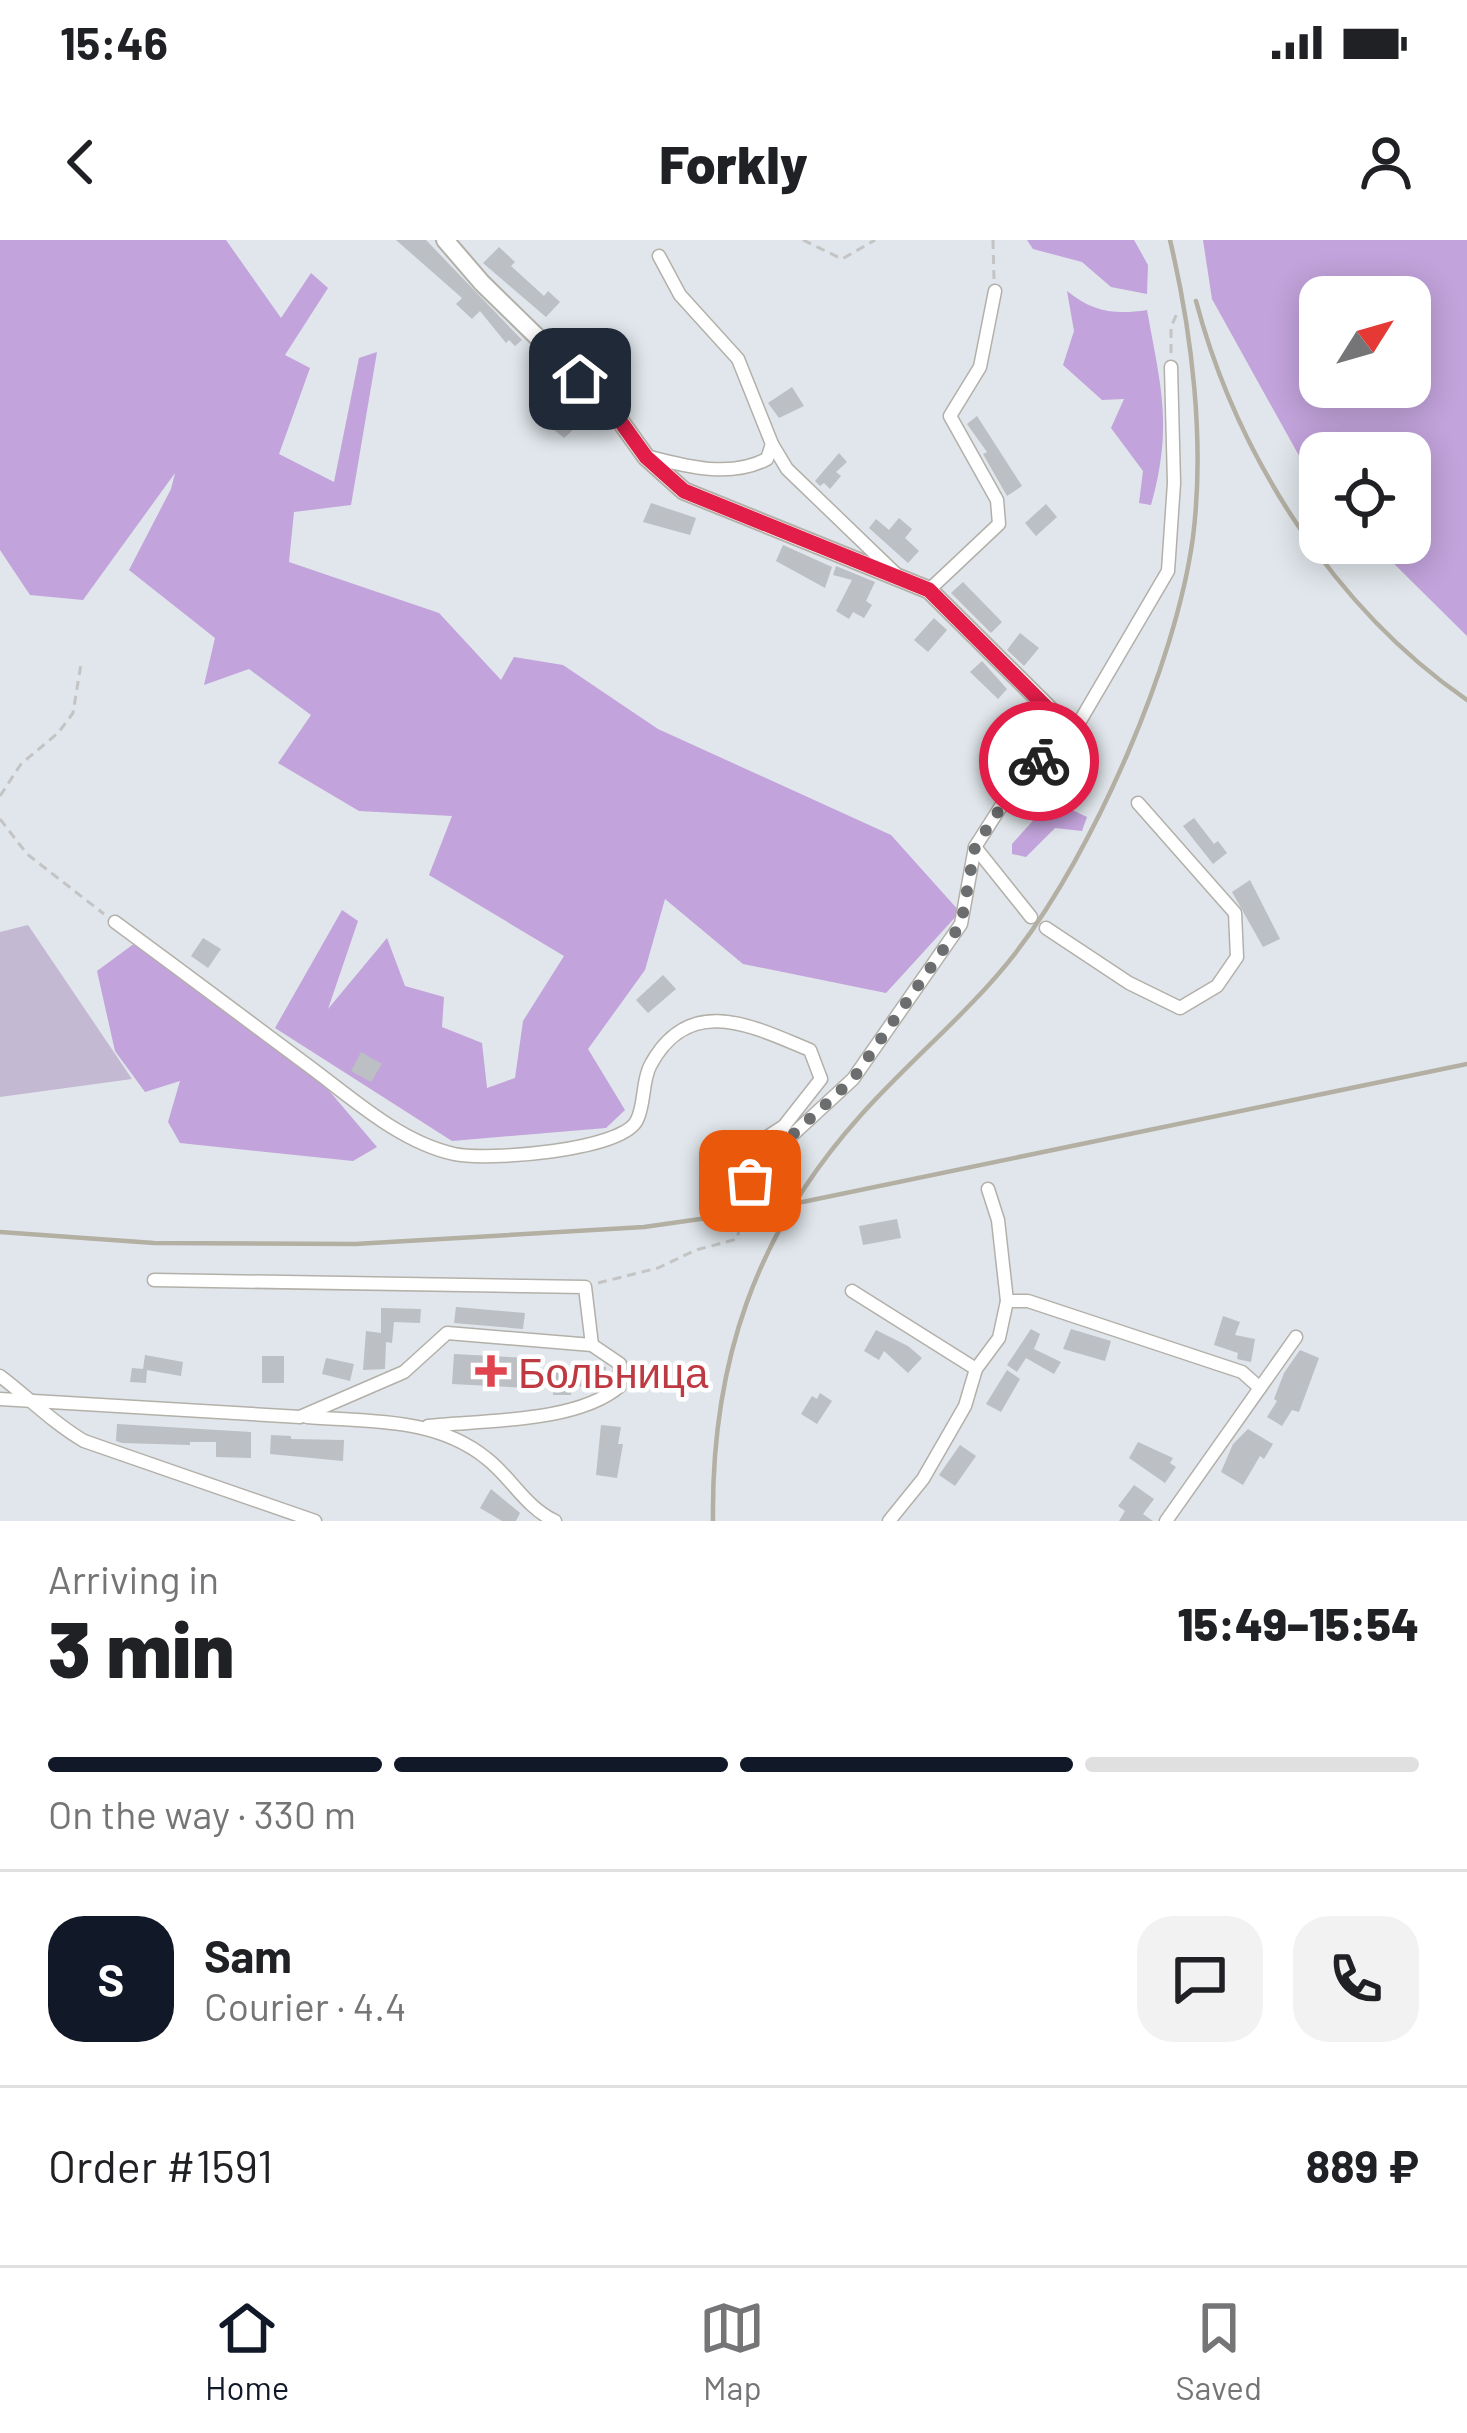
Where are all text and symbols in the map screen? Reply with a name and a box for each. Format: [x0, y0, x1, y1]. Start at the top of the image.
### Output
text: 15:46 [60, 15, 168, 69]
icon: back [48, 129, 114, 195]
icon: person [1353, 129, 1419, 195]
text: Forkly [659, 130, 808, 195]
north arrow [1299, 276, 1431, 408]
map controls [1299, 276, 1431, 564]
pin [529, 328, 631, 430]
icon: home [547, 346, 613, 412]
button: locate [1299, 432, 1431, 564]
courier [979, 701, 1099, 821]
icon: bike [1006, 728, 1072, 794]
pin [699, 1130, 801, 1232]
icon: bag [717, 1148, 783, 1214]
place label: Больница [518, 1346, 709, 1397]
marker: Больница [475, 1355, 507, 1387]
text: Arriving in [48, 1555, 219, 1602]
text: 15:49–15:54 [1178, 1596, 1419, 1650]
text: 3 min [48, 1600, 235, 1694]
text: On the way · 330 m [48, 1790, 356, 1837]
button: chat [1137, 1916, 1263, 2042]
button: phone [1293, 1916, 1419, 2042]
text: Sam [204, 1928, 292, 1982]
text: S [98, 1952, 124, 2006]
text: Courier · 4.4 [204, 1982, 407, 2029]
text: Order #1591 [48, 2138, 273, 2192]
text: 889 ₽ [1306, 2138, 1419, 2192]
tab: Home [205, 2295, 289, 2407]
tab: Map [699, 2295, 765, 2407]
tab: Saved [1175, 2295, 1262, 2407]

